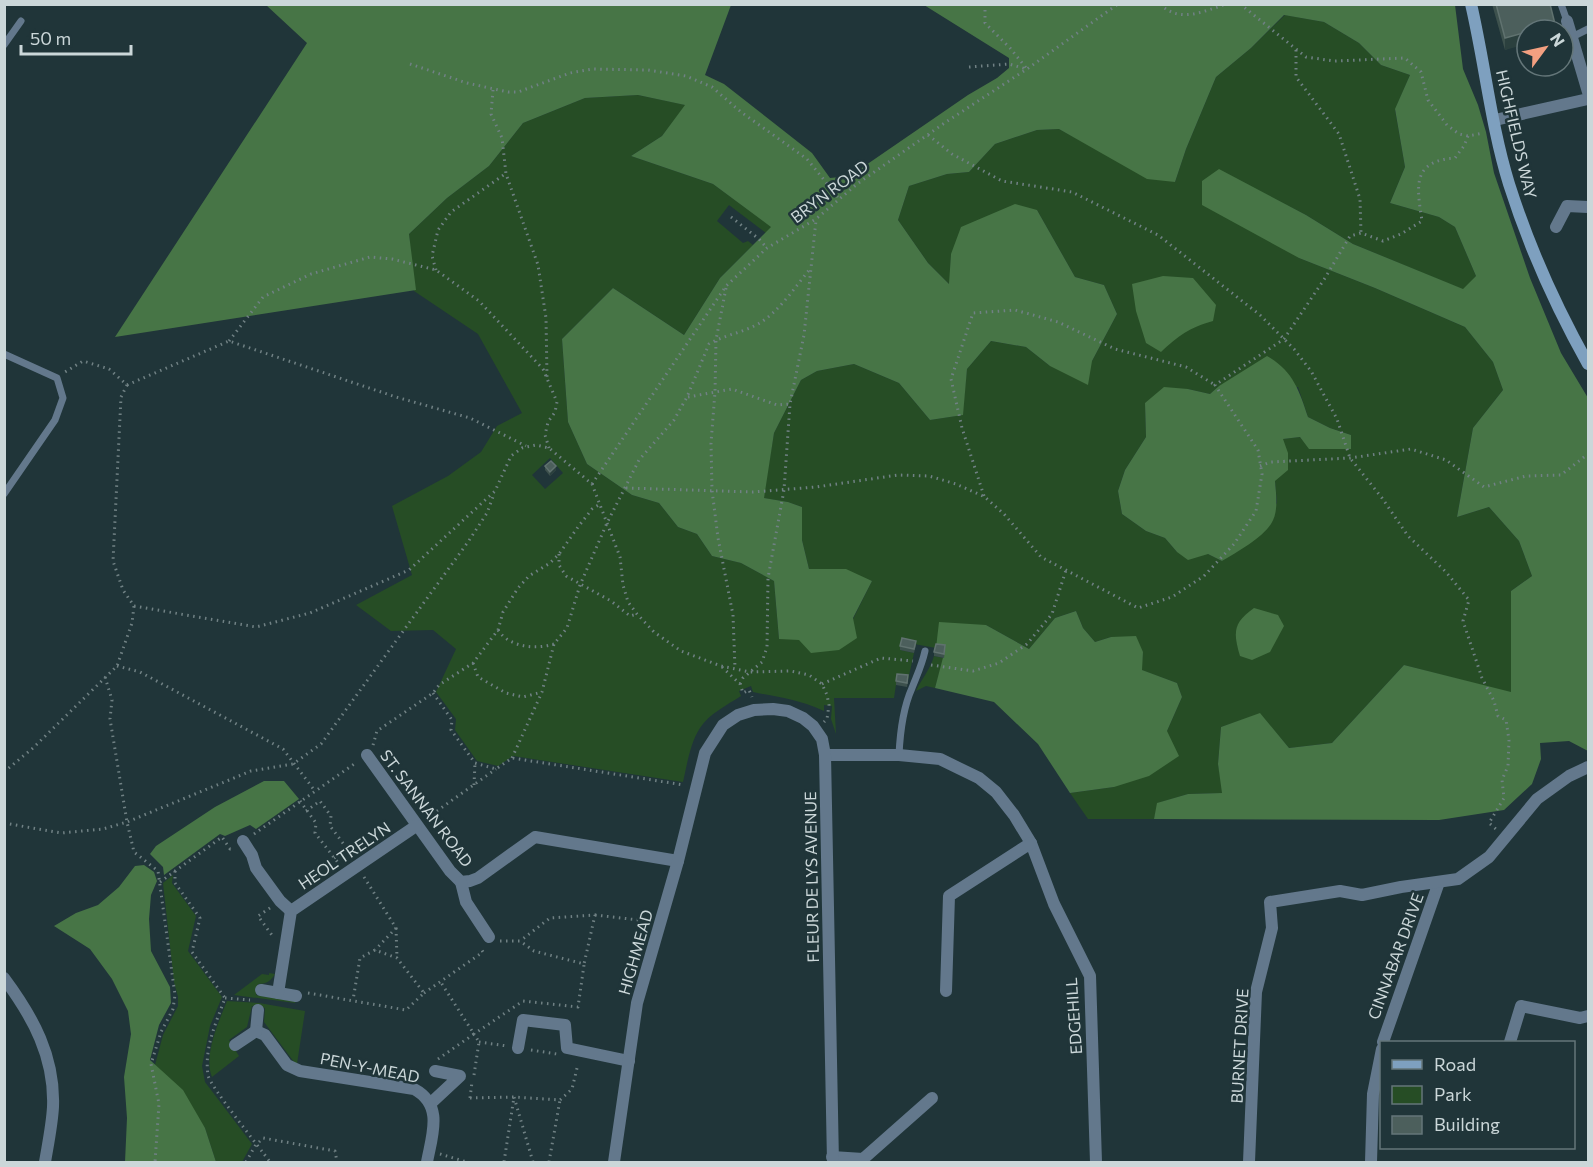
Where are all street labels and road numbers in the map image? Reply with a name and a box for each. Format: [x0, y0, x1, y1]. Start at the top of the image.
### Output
street label: HIGHFIELDS WAY [1493, 68, 1541, 201]
street label: BRYN ROAD [787, 156, 871, 226]
street label: ST. SANNAN ROAD [377, 746, 477, 870]
street label: FLEUR DE LYS AVENUE [800, 791, 822, 963]
street label: HEOL TRELYN [294, 817, 394, 893]
street label: CINNABAR DRIVE [1363, 890, 1427, 1022]
street label: HIGHMEAD [614, 907, 656, 997]
street label: EDGEHILL [1061, 977, 1085, 1055]
street label: BURNET DRIVE [1227, 988, 1251, 1104]
street label: PEN-Y-MEAD [319, 1048, 421, 1086]

